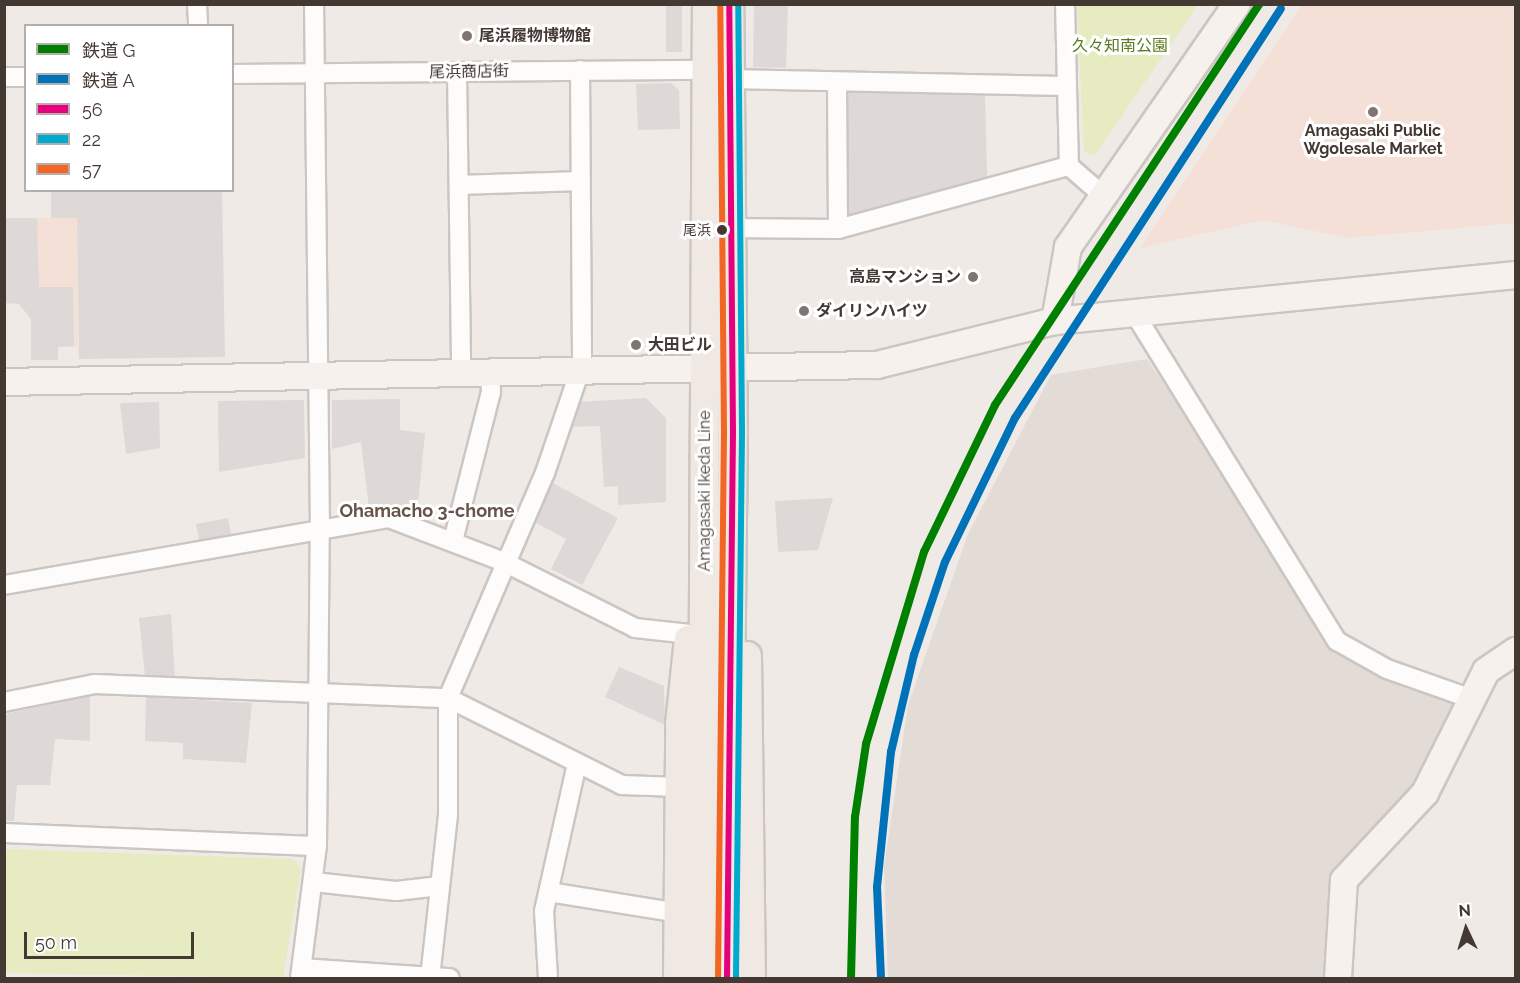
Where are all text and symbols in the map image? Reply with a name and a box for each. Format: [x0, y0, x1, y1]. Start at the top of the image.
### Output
legend [24, 24, 234, 192]
place label: 尾浜履物博物館 [479, 26, 591, 46]
marker: 尾浜履物博物館 [460, 29, 474, 43]
park label: 久々知南公園 [1072, 36, 1168, 56]
text: 鉄道 G [82, 40, 135, 61]
street label: 尾浜商店街 [429, 62, 509, 82]
text: 鉄道 A [82, 70, 135, 91]
text: 56 [82, 99, 103, 120]
marker: Amagasaki Public Wgolesale Market [1366, 105, 1380, 119]
place label: Amagasaki Public Wgolesale Market [1303, 121, 1443, 159]
text: 22 [82, 129, 101, 150]
text: 57 [82, 159, 101, 180]
place label: 尾浜 [683, 222, 711, 238]
marker: 尾浜 [716, 224, 728, 236]
place label: 高島マンション [849, 267, 961, 287]
marker: 高島マンション [966, 270, 980, 284]
place label: ダイリンハイツ [816, 301, 928, 321]
marker: ダイリンハイツ [797, 304, 811, 318]
place label: 大田ビル [648, 335, 712, 355]
marker: 大田ビル [629, 338, 643, 352]
street label: Amagasaki Ikeda Line [695, 410, 715, 572]
district label: Ohamacho 3-chome [339, 500, 515, 522]
north arrow [1436, 899, 1496, 959]
text: N [1458, 901, 1471, 920]
scale bar [27, 920, 196, 958]
text: 50 m [35, 932, 77, 953]

